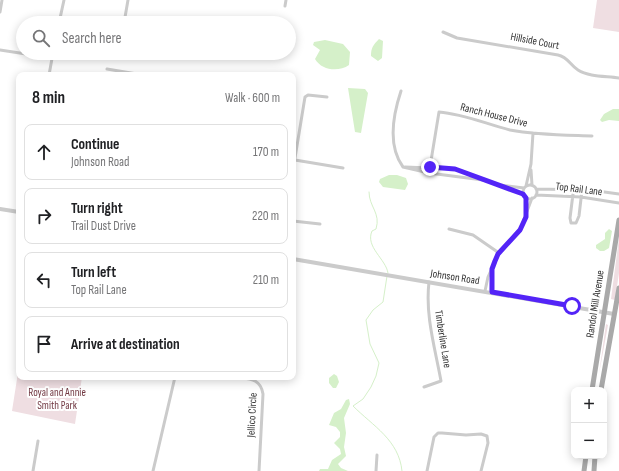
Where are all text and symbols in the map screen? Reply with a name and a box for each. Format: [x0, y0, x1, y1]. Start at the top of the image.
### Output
search box [16, 16, 296, 60]
icon: search [30, 27, 52, 49]
text: Search here [62, 29, 122, 48]
street label: Hillside Court [509, 30, 561, 52]
text: 8 min [32, 88, 65, 108]
text: Walk · 600 m [225, 90, 280, 106]
street label: Ranch House Drive [459, 100, 529, 130]
text: Continue [71, 135, 120, 154]
icon: ahead [33, 141, 55, 163]
text: 170 m [253, 144, 279, 160]
text: Johnson Road [71, 154, 130, 170]
route end [421, 158, 439, 176]
street label: Top Rail Lane [555, 180, 603, 198]
text: Turn right [71, 199, 123, 218]
icon: right [33, 205, 55, 227]
text: 220 m [252, 208, 279, 224]
text: Trail Dust Drive [71, 218, 136, 234]
text: Turn left [71, 263, 116, 282]
street label: Johnson Road [429, 267, 481, 287]
icon: left [33, 269, 55, 291]
street label: Randol Mill Avenue [583, 269, 607, 339]
text: 210 m [253, 272, 279, 288]
text: Top Rail Lane [71, 282, 127, 298]
route start [563, 297, 581, 315]
street label: Timberline Lane [432, 309, 454, 369]
icon: arrive [33, 333, 55, 355]
text: Arrive at destination [71, 335, 180, 354]
park label: Royal and Annie Smith Park [28, 386, 86, 412]
map controls [571, 387, 607, 459]
button: + [571, 387, 607, 423]
street label: Jellico Circle [244, 392, 260, 439]
button: − [571, 423, 607, 459]

